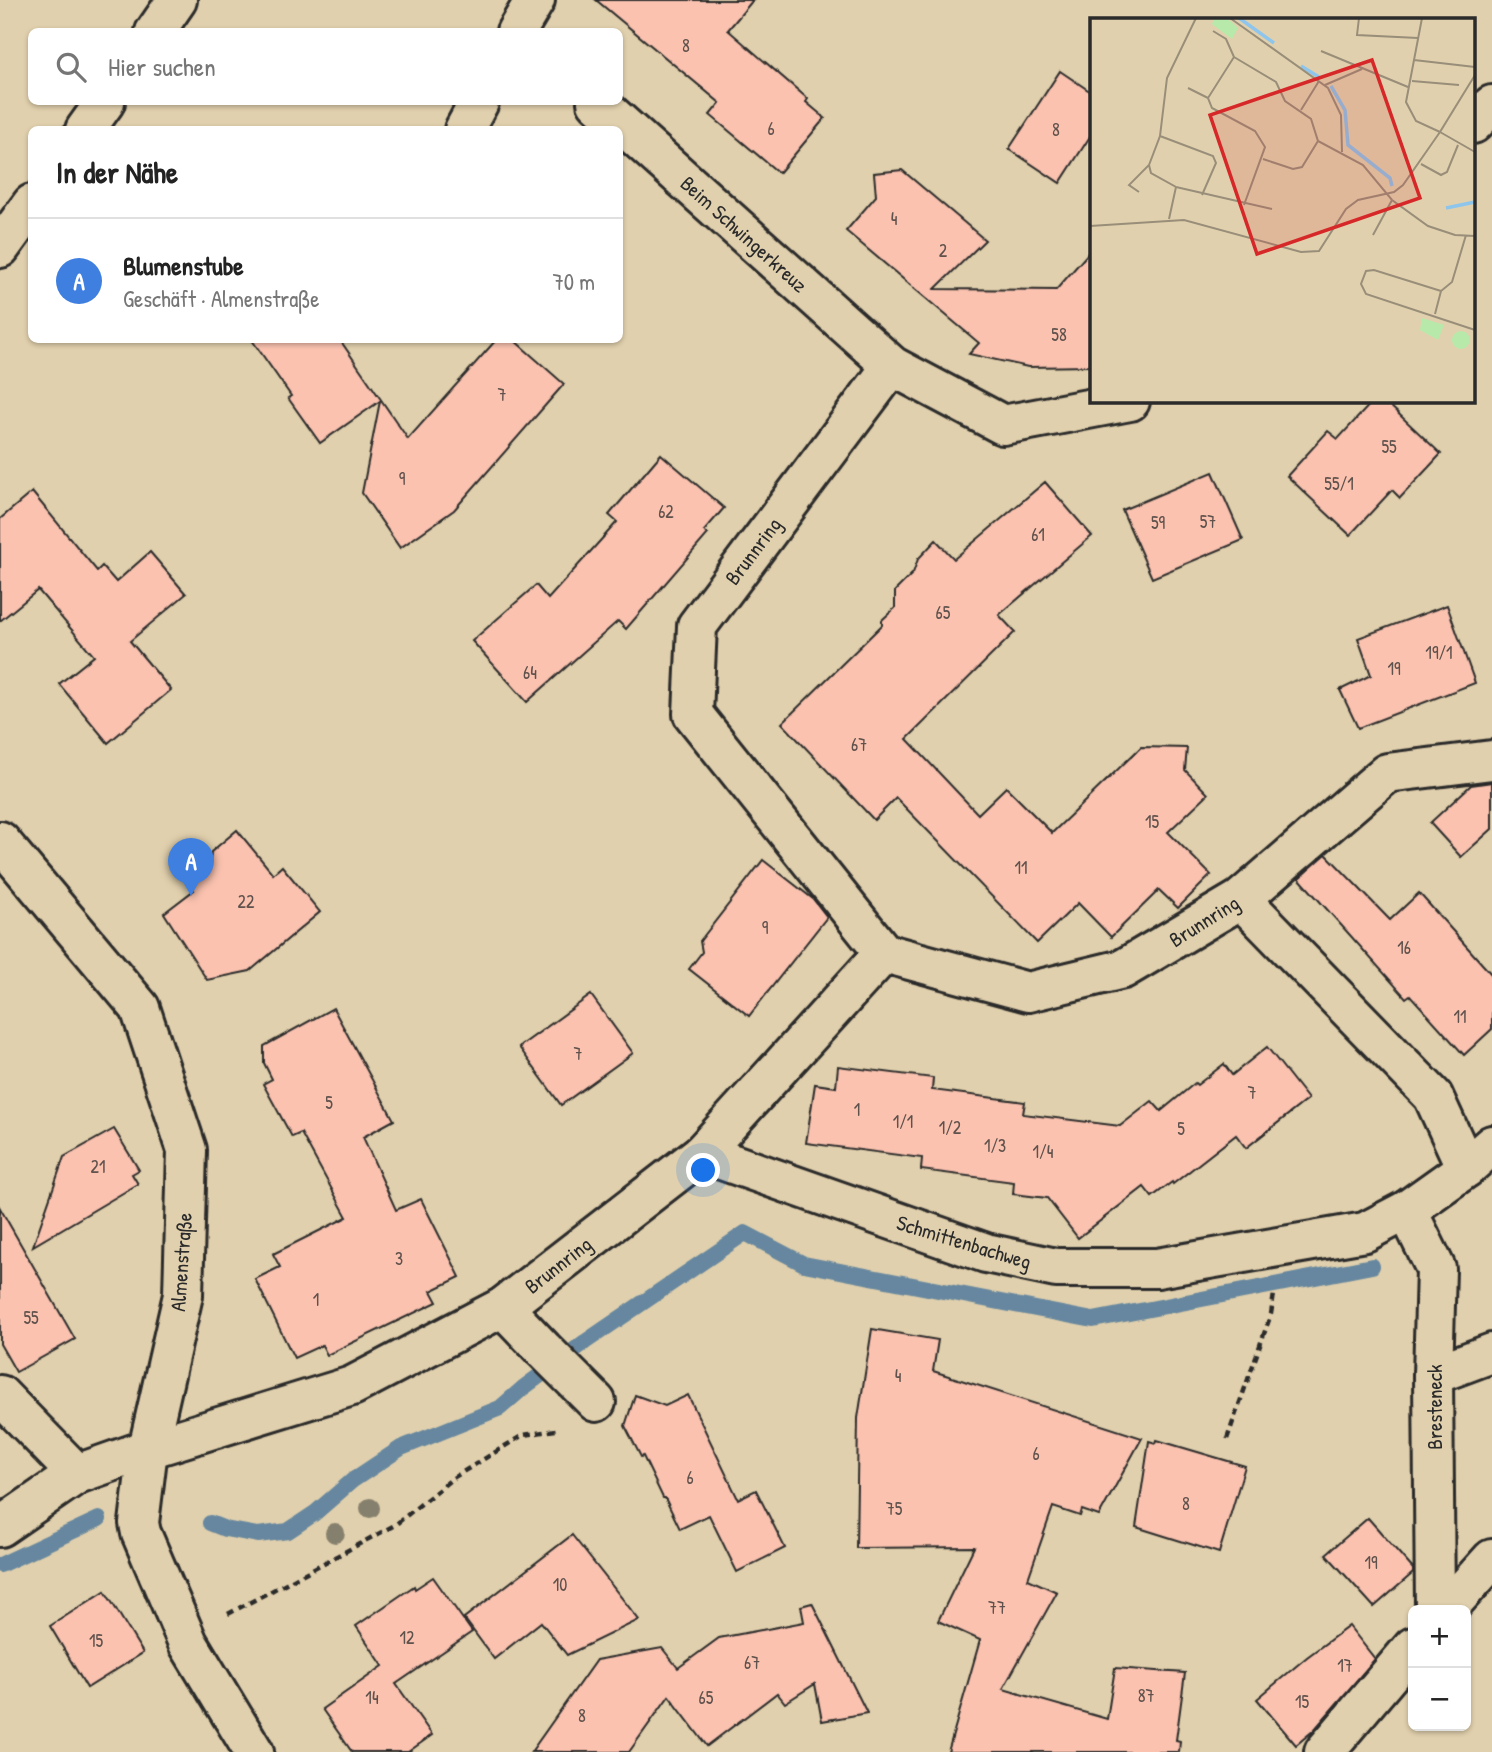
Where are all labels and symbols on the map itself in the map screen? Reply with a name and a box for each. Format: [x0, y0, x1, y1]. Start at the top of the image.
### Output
inset map [1090, 18, 1474, 402]
house number: 8 [682, 33, 690, 58]
house number: 6 [767, 116, 775, 141]
house number: 8 [1052, 117, 1060, 142]
street label: Beim Schwingerkreuz [674, 169, 814, 299]
house number: 4 [891, 206, 898, 231]
house number: 2 [939, 238, 948, 263]
house number: 58 [1051, 322, 1067, 347]
house number: 7 [498, 382, 507, 407]
house number: 55 [1381, 434, 1397, 459]
house number: 9 [399, 466, 406, 491]
house number: 55/1 [1324, 471, 1354, 496]
house number: 62 [658, 499, 674, 524]
house number: 57 [1200, 509, 1216, 534]
house number: 59 [1151, 510, 1165, 535]
street label: Brunnring [718, 511, 788, 591]
house number: 61 [1031, 522, 1045, 547]
house number: 65 [936, 600, 951, 625]
house number: 19/1 [1425, 640, 1453, 665]
house number: 19 [1387, 656, 1401, 681]
house number: 64 [523, 660, 537, 685]
house number: 67 [851, 732, 867, 757]
house number: 15 [1145, 809, 1159, 834]
pin: A [168, 838, 214, 896]
house number: 11 [1014, 855, 1028, 880]
street label: Brunnring [1163, 888, 1245, 954]
house number: 22 [238, 889, 255, 914]
house number: 9 [762, 915, 769, 940]
house number: 16 [1397, 935, 1411, 960]
house number: 11 [1453, 1004, 1467, 1029]
house number: 7 [574, 1041, 583, 1066]
house number: 7 [1248, 1080, 1257, 1105]
house number: 5 [325, 1090, 333, 1115]
house number: 1 [854, 1097, 860, 1122]
house number: 1/1 [893, 1109, 913, 1134]
house number: 1/2 [939, 1115, 962, 1140]
house number: 5 [1177, 1116, 1185, 1141]
house number: 1/3 [984, 1133, 1006, 1158]
house number: 1/4 [1033, 1139, 1054, 1164]
your location [686, 1153, 720, 1187]
house number: 21 [91, 1154, 105, 1179]
street label: Schmittenbachweg [893, 1208, 1035, 1276]
street label: Almenstraße [163, 1212, 199, 1312]
street label: Brunnring [518, 1230, 598, 1300]
house number: 3 [395, 1246, 403, 1271]
house number: 1 [313, 1287, 319, 1312]
house number: 55 [23, 1305, 39, 1330]
house number: 4 [895, 1363, 902, 1388]
street label: Bresteneck [1420, 1364, 1449, 1450]
house number: 6 [1032, 1441, 1040, 1466]
house number: 6 [686, 1465, 694, 1490]
house number: 8 [1182, 1491, 1190, 1516]
house number: 75 [886, 1496, 903, 1521]
house number: 19 [1364, 1550, 1378, 1575]
house number: 10 [553, 1572, 567, 1597]
house number: 77 [988, 1595, 1006, 1620]
house number: 12 [400, 1625, 415, 1650]
house number: 15 [89, 1628, 103, 1653]
house number: 67 [744, 1650, 760, 1675]
house number: 17 [1337, 1653, 1353, 1678]
house number: 87 [1138, 1683, 1154, 1708]
house number: 14 [365, 1685, 379, 1710]
house number: 65 [699, 1685, 714, 1710]
house number: 15 [1295, 1689, 1309, 1714]
house number: 8 [578, 1703, 586, 1728]

